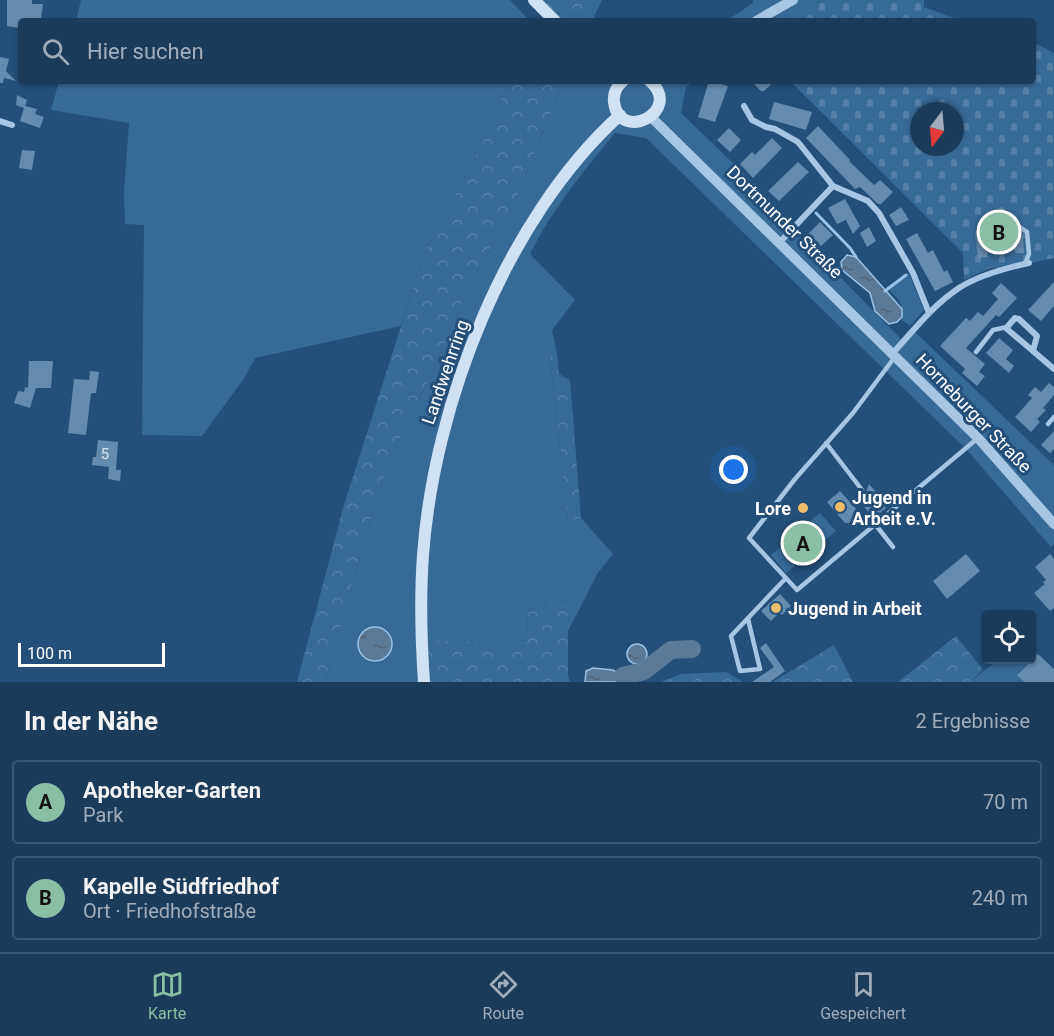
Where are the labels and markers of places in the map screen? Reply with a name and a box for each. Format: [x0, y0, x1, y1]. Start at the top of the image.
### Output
pin: B [980, 210, 1018, 254]
place label: Jugend in Arbeit e.V. [852, 487, 936, 529]
place label: Lore [755, 498, 791, 519]
marker: Jugend in Arbeit e.V. [833, 500, 847, 514]
marker: Lore [796, 501, 810, 515]
pin: A [784, 520, 822, 566]
place label: Jugend in Arbeit [788, 598, 922, 619]
marker: Jugend in Arbeit [769, 601, 783, 615]

